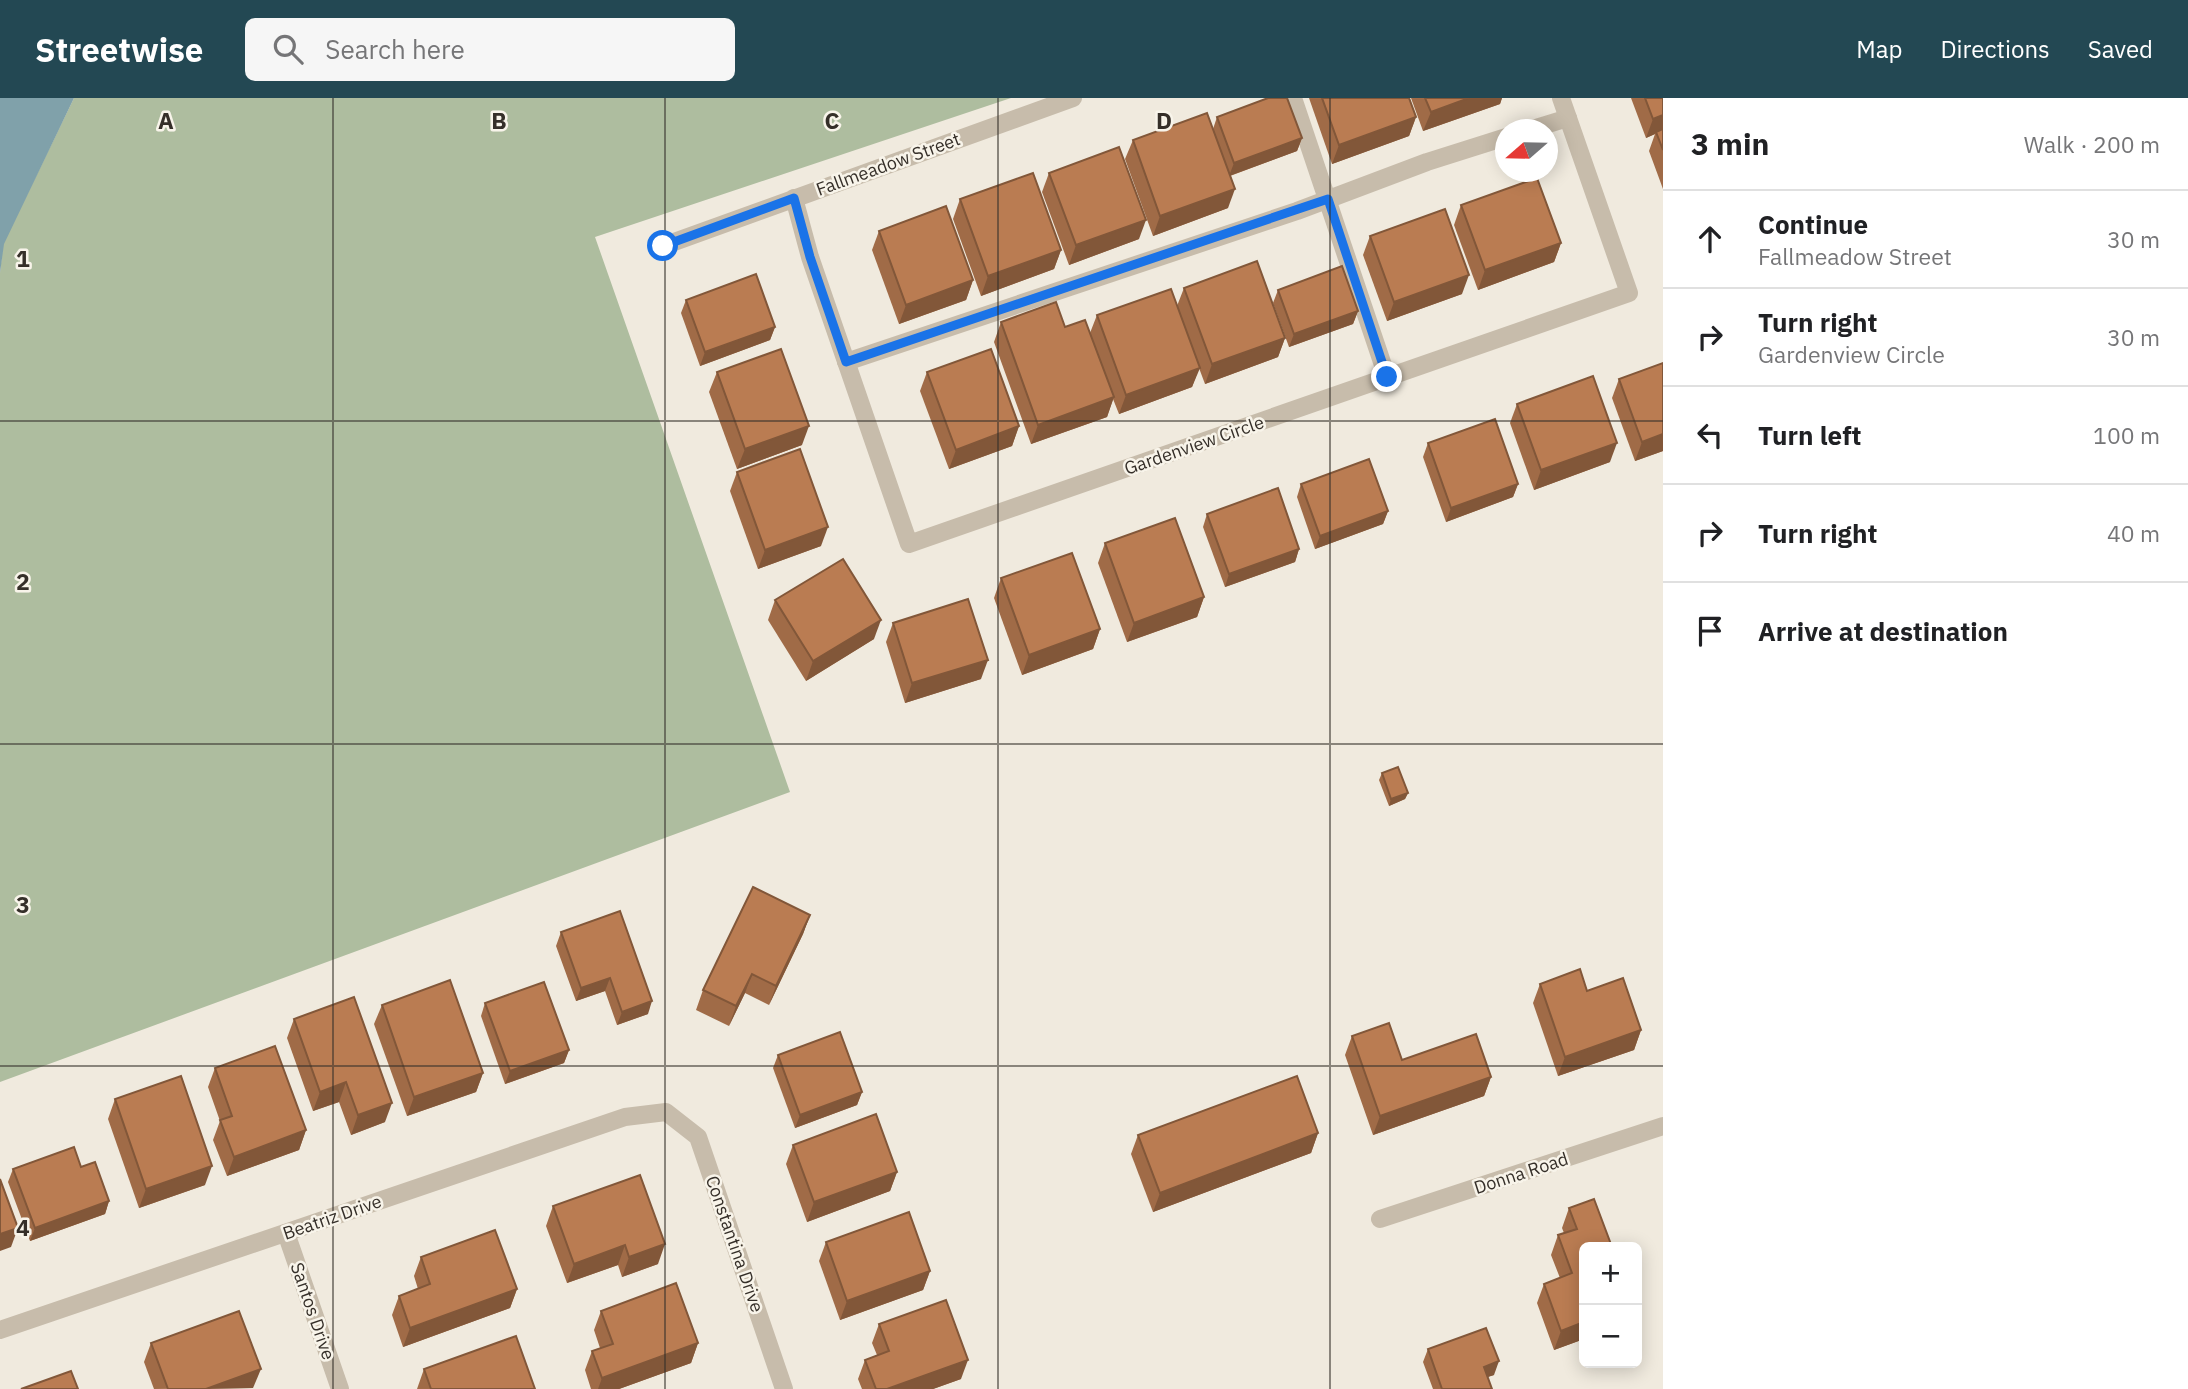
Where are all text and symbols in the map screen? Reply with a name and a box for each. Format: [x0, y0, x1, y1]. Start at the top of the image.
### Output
search box [245, 18, 735, 81]
text: Streetwise [35, 28, 203, 71]
icon: search [269, 30, 307, 68]
text: Search here [325, 32, 465, 66]
text: Map [1856, 33, 1902, 65]
text: Directions [1940, 33, 2050, 65]
text: Saved [2088, 33, 2153, 65]
text: A [158, 105, 174, 135]
text: B [491, 105, 507, 135]
text: C [825, 105, 840, 135]
text: D [1156, 105, 1172, 135]
north arrow [1495, 119, 1558, 182]
text: 3 min [1691, 124, 1769, 163]
street label: Fallmeadow Street [813, 127, 963, 201]
text: Walk · 200 m [2024, 129, 2160, 159]
text: Continue [1758, 207, 1868, 241]
icon: ahead [1691, 220, 1729, 258]
text: 30 m [2107, 224, 2160, 254]
route start [647, 230, 678, 261]
text: Fallmeadow Street [1758, 241, 1952, 271]
text: 1 [16, 243, 30, 273]
text: Turn right [1758, 305, 1877, 339]
icon: right [1691, 318, 1729, 356]
text: 30 m [2107, 322, 2160, 352]
text: Gardenview Circle [1758, 339, 1945, 369]
route end [1371, 361, 1402, 392]
street label: Gardenview Circle [1121, 410, 1267, 480]
icon: left [1691, 416, 1729, 454]
text: Turn left [1758, 418, 1861, 452]
text: 100 m [2093, 420, 2160, 450]
icon: right [1691, 514, 1729, 552]
text: Turn right [1758, 516, 1877, 550]
text: 40 m [2107, 518, 2160, 548]
text: 2 [16, 566, 30, 596]
icon: arrive [1691, 612, 1729, 650]
text: Arrive at destination [1758, 614, 2008, 648]
text: 3 [16, 889, 30, 919]
street label: Donna Road [1471, 1147, 1571, 1199]
street label: Constantina Drive [701, 1173, 769, 1315]
street label: Beatriz Drive [280, 1189, 385, 1245]
text: 4 [16, 1212, 30, 1242]
map controls [1579, 1242, 1642, 1368]
button: + [1579, 1242, 1642, 1305]
street label: Santos Drive [286, 1259, 340, 1363]
button: − [1579, 1305, 1642, 1368]

